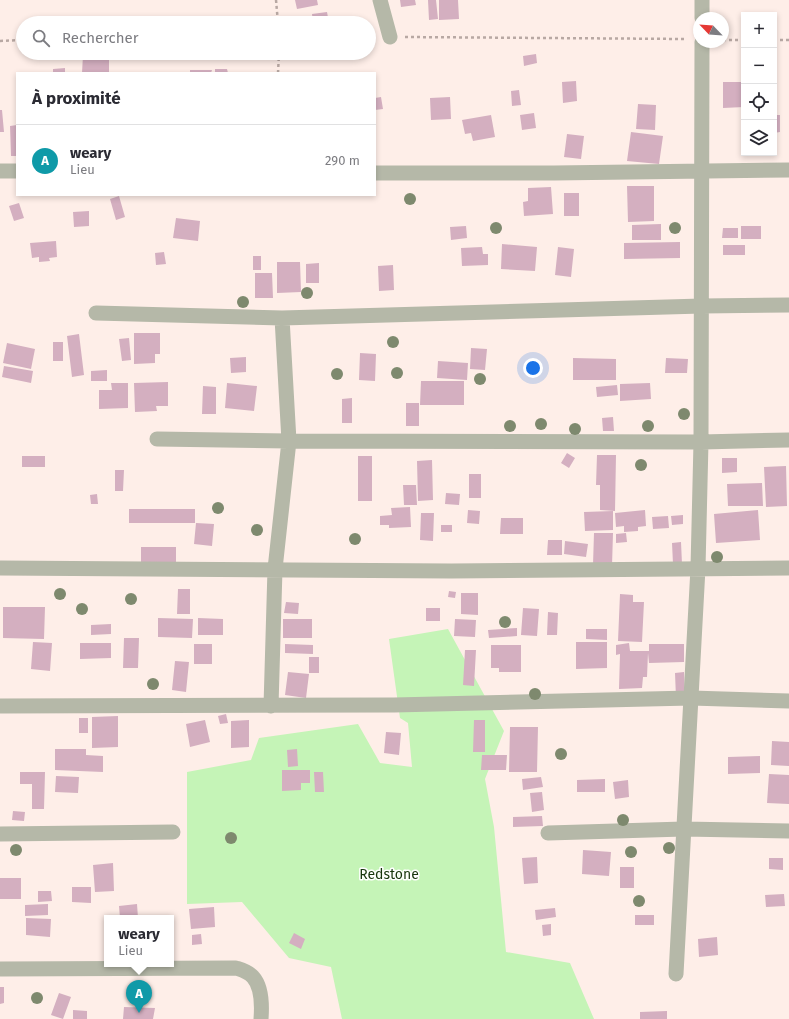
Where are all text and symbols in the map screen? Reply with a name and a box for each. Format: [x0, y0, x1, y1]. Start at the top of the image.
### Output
north arrow [693, 12, 729, 48]
map controls [741, 12, 777, 156]
button: + [741, 12, 777, 48]
search box [16, 16, 376, 60]
icon: search [30, 27, 52, 49]
text: Rechercher [62, 29, 138, 47]
button: − [741, 48, 777, 84]
button: locate [741, 84, 777, 120]
text: À proximité [32, 88, 121, 109]
button: layers [741, 120, 777, 156]
text: weary [70, 144, 111, 162]
text: A [41, 153, 49, 168]
text: 290 m [325, 153, 360, 168]
text: Lieu [70, 162, 95, 177]
your location [523, 358, 543, 378]
park label: Redstone [359, 866, 419, 883]
popup [104, 915, 174, 967]
text: weary [118, 925, 160, 943]
text: Lieu [118, 943, 143, 958]
pin: A [126, 980, 152, 1013]

